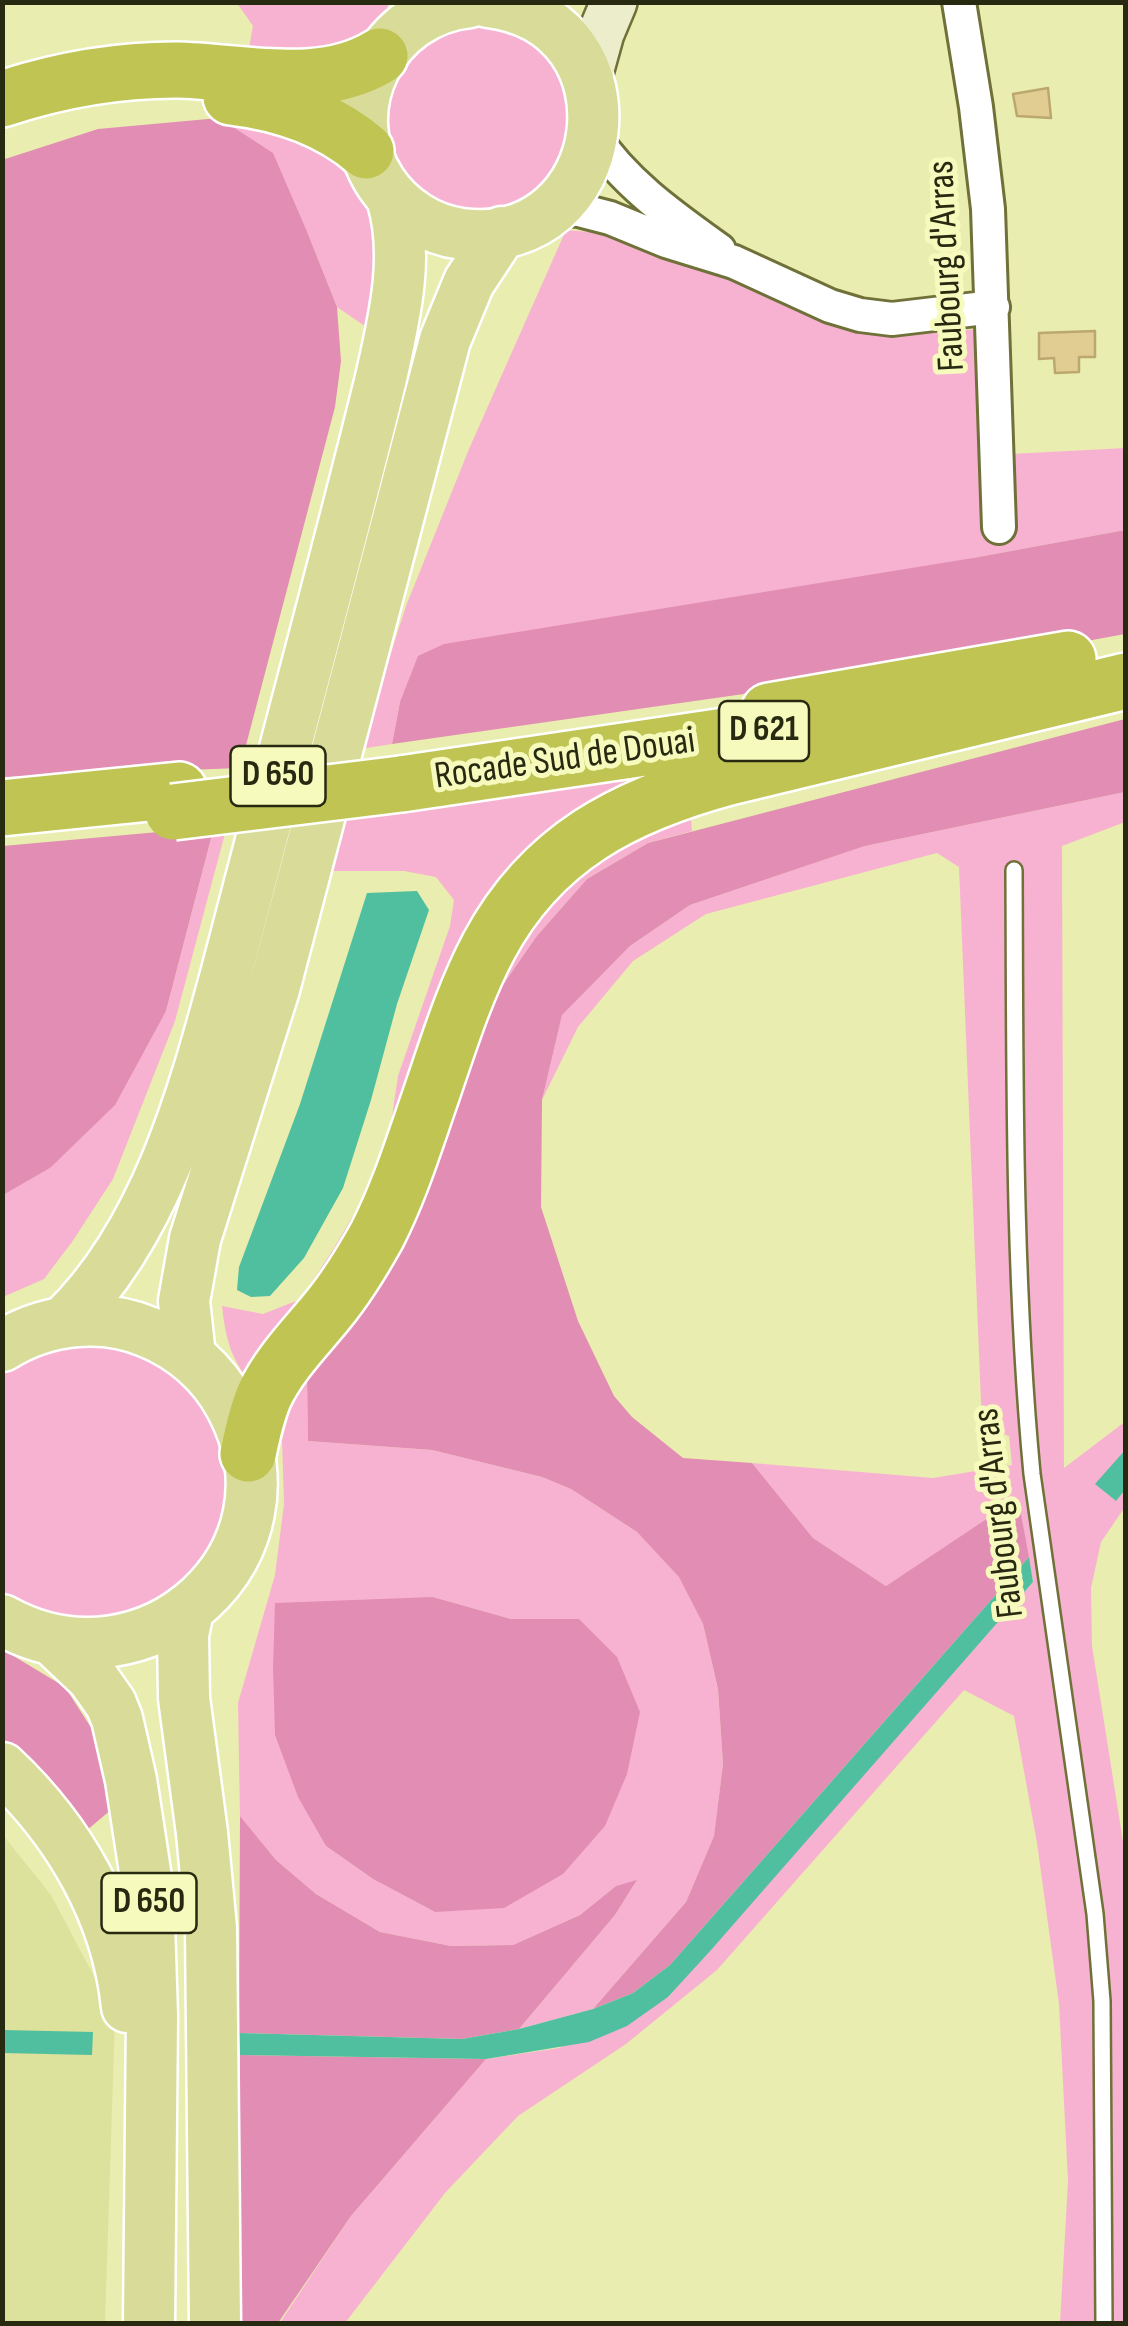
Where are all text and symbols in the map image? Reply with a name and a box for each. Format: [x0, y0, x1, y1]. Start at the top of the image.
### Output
street label: Faubourg d'Arras [920, 159, 976, 373]
road number: D 621 [719, 701, 809, 761]
street label: Rocade Sud de Douai [432, 719, 698, 801]
road number: D 650 [230, 746, 326, 806]
street label: Faubourg d'Arras [965, 1406, 1035, 1620]
road number: D 650 [102, 1873, 196, 1933]

